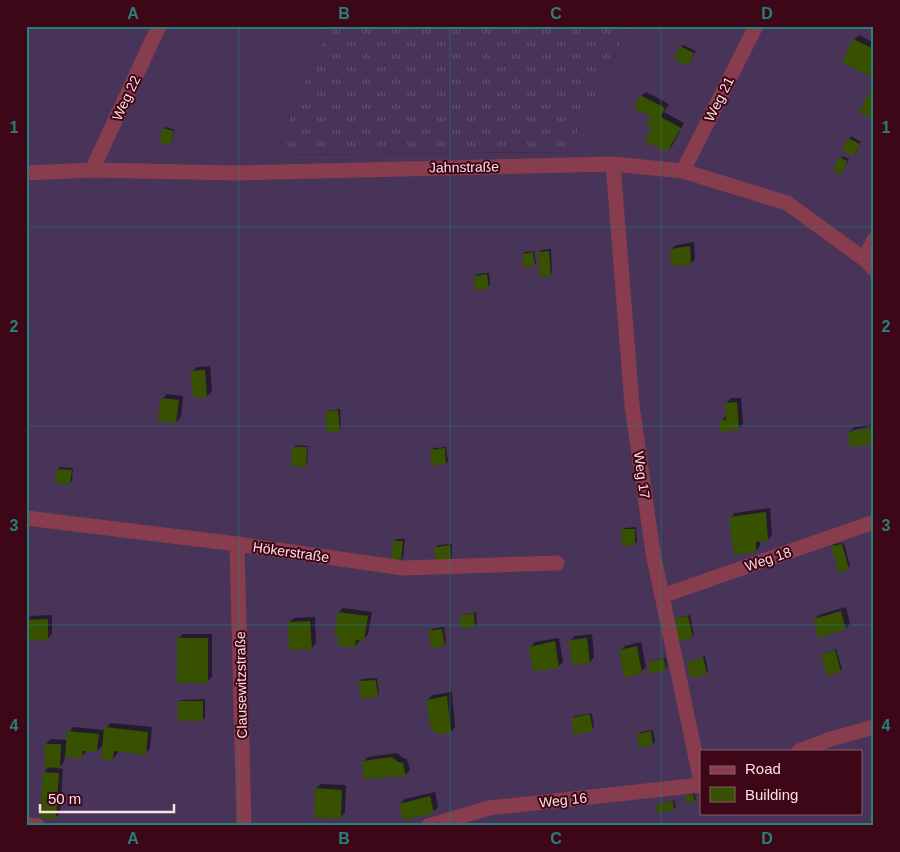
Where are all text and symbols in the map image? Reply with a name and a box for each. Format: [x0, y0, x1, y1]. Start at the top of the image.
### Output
text: A [127, 5, 139, 22]
text: B [338, 5, 350, 22]
text: C [550, 5, 562, 22]
text: D [761, 5, 773, 22]
street label: Weg 22 [109, 73, 143, 123]
street label: Weg 21 [701, 74, 737, 124]
text: 1 [10, 119, 19, 136]
text: 1 [882, 119, 891, 136]
street label: Jahnstraße [429, 158, 499, 176]
text: 2 [10, 318, 19, 335]
text: 2 [882, 318, 891, 335]
street label: Weg 17 [631, 450, 653, 500]
text: 3 [10, 517, 19, 534]
text: 3 [882, 517, 891, 534]
street label: Hökerstraße [252, 539, 330, 565]
street label: Weg 18 [743, 544, 793, 574]
street label: Clausewitzstraße [232, 631, 250, 739]
text: 4 [10, 717, 19, 734]
text: 4 [882, 717, 891, 734]
legend [700, 750, 862, 814]
text: Road [745, 760, 781, 777]
scale bar [40, 782, 174, 814]
text: Building [745, 786, 798, 803]
text: 50 m [48, 790, 81, 807]
street label: Weg 16 [538, 790, 588, 810]
text: A [127, 830, 139, 847]
text: B [338, 830, 350, 847]
text: C [550, 830, 562, 847]
text: D [761, 830, 773, 847]

